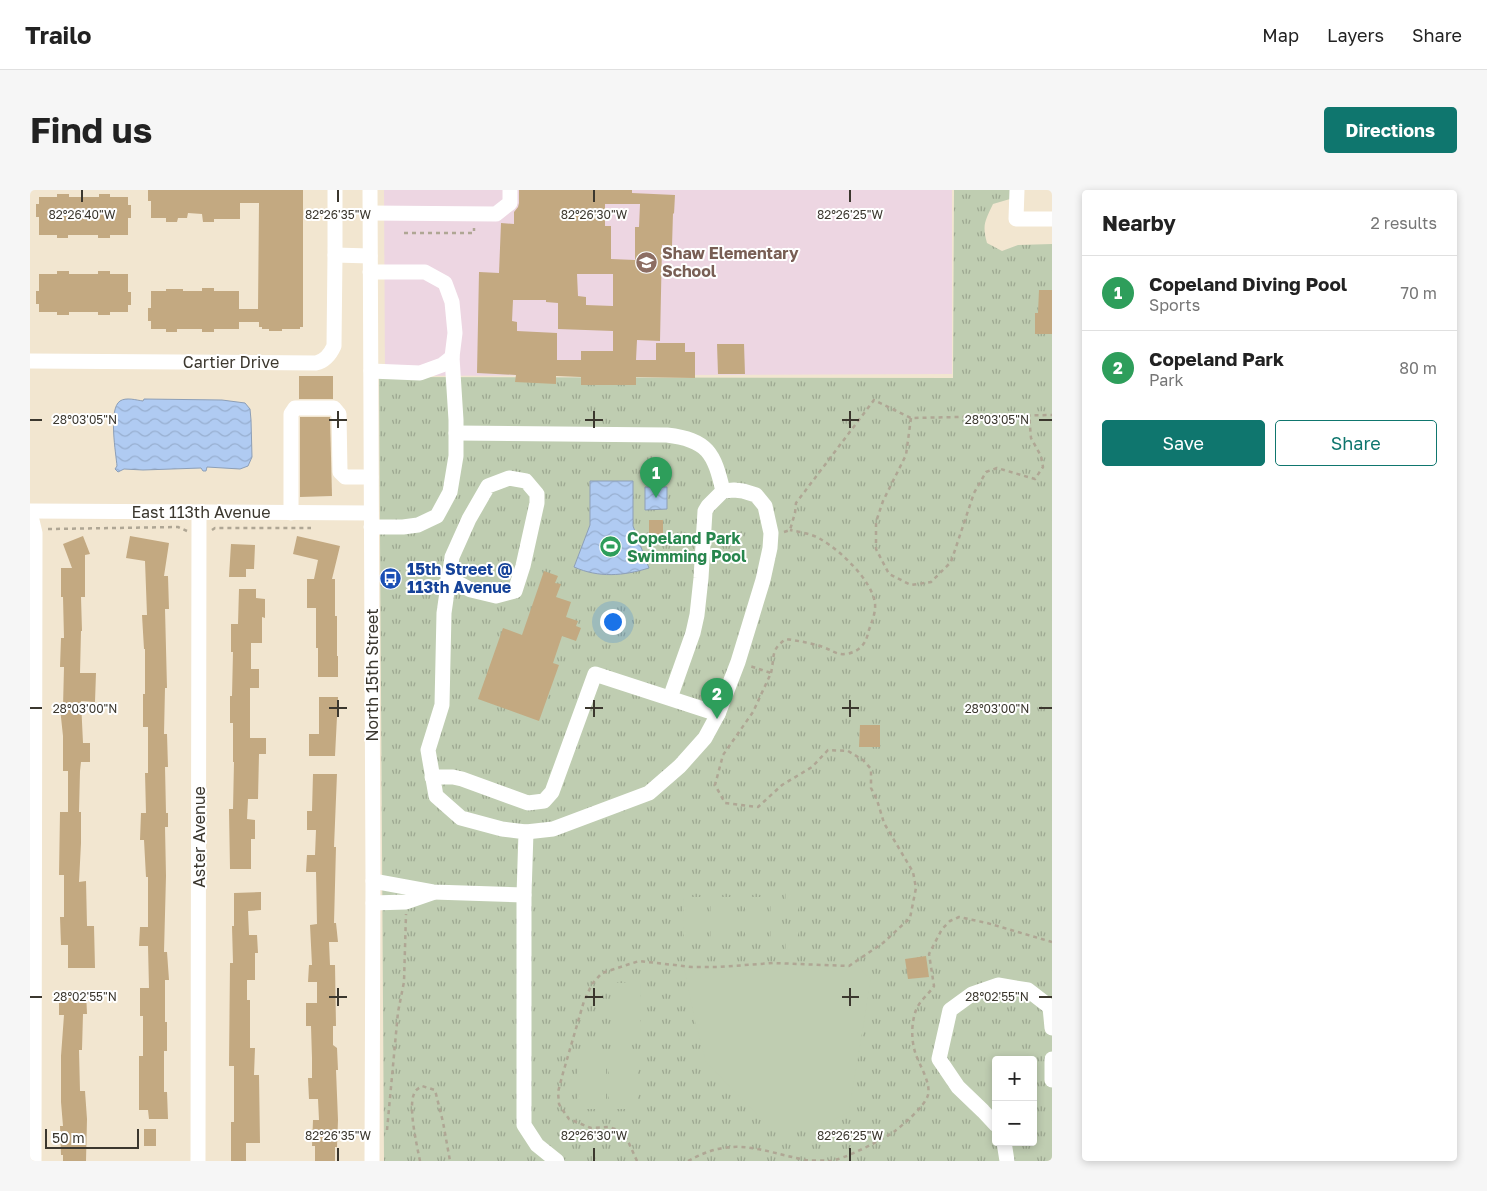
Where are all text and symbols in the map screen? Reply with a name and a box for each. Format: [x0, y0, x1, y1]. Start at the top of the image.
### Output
text: Trailo [25, 20, 91, 49]
text: Map [1262, 24, 1299, 46]
text: Layers [1327, 24, 1384, 46]
text: Share [1412, 24, 1462, 46]
button: Directions [1324, 107, 1457, 153]
text: Find us [30, 109, 152, 151]
text: 82°26'40"W [48, 207, 116, 222]
text: 82°26'35"W [305, 207, 372, 222]
text: 82°26'30"W [561, 207, 628, 222]
text: 82°26'25"W [817, 207, 884, 222]
text: Nearby [1102, 210, 1176, 236]
text: 2 results [1371, 213, 1437, 233]
place label: Shaw Elementary School [662, 243, 799, 281]
school or university icon: Shaw Elementary School [634, 250, 658, 274]
text: Copeland Diving Pool [1149, 272, 1347, 295]
text: 1 [1114, 283, 1122, 303]
text: 70 m [1400, 283, 1437, 303]
text: Sports [1149, 295, 1200, 315]
text: Copeland Park [1149, 347, 1284, 370]
street label: Cartier Drive [183, 352, 279, 372]
text: 2 [1113, 358, 1123, 378]
text: 80 m [1399, 358, 1437, 378]
text: Park [1149, 370, 1184, 390]
text: 28°03'05"N [53, 412, 117, 427]
text: 28°03'05"N [965, 412, 1029, 427]
button: Save [1102, 420, 1265, 466]
button: Share [1275, 420, 1437, 466]
pin: 1 [640, 457, 672, 498]
street label: East 113th Avenue [131, 502, 271, 522]
place label: Copeland Park Swimming Pool [627, 528, 747, 566]
sports icon: Copeland Park Swimming Pool [599, 535, 623, 559]
place label: 15th Street @ 113th Avenue [407, 559, 513, 597]
bus stop icon: 15th Street @ 113th Avenue [379, 566, 403, 590]
street label: North 15th Street [362, 608, 382, 742]
your location [600, 609, 626, 635]
pin: 2 [701, 678, 733, 719]
text: 28°03'00"N [53, 701, 117, 716]
text: 28°03'00"N [965, 701, 1029, 716]
street label: Aster Avenue [189, 786, 209, 888]
text: 28°02'55"N [53, 989, 117, 1004]
text: 28°02'55"N [965, 989, 1029, 1004]
map controls [992, 1056, 1037, 1146]
button: + [992, 1056, 1037, 1101]
button: − [992, 1101, 1037, 1146]
scale bar [45, 1126, 139, 1149]
text: 82°26'35"W [305, 1128, 372, 1143]
text: 82°26'30"W [561, 1128, 628, 1143]
text: 82°26'25"W [817, 1128, 884, 1143]
text: 50 m [52, 1129, 85, 1146]

